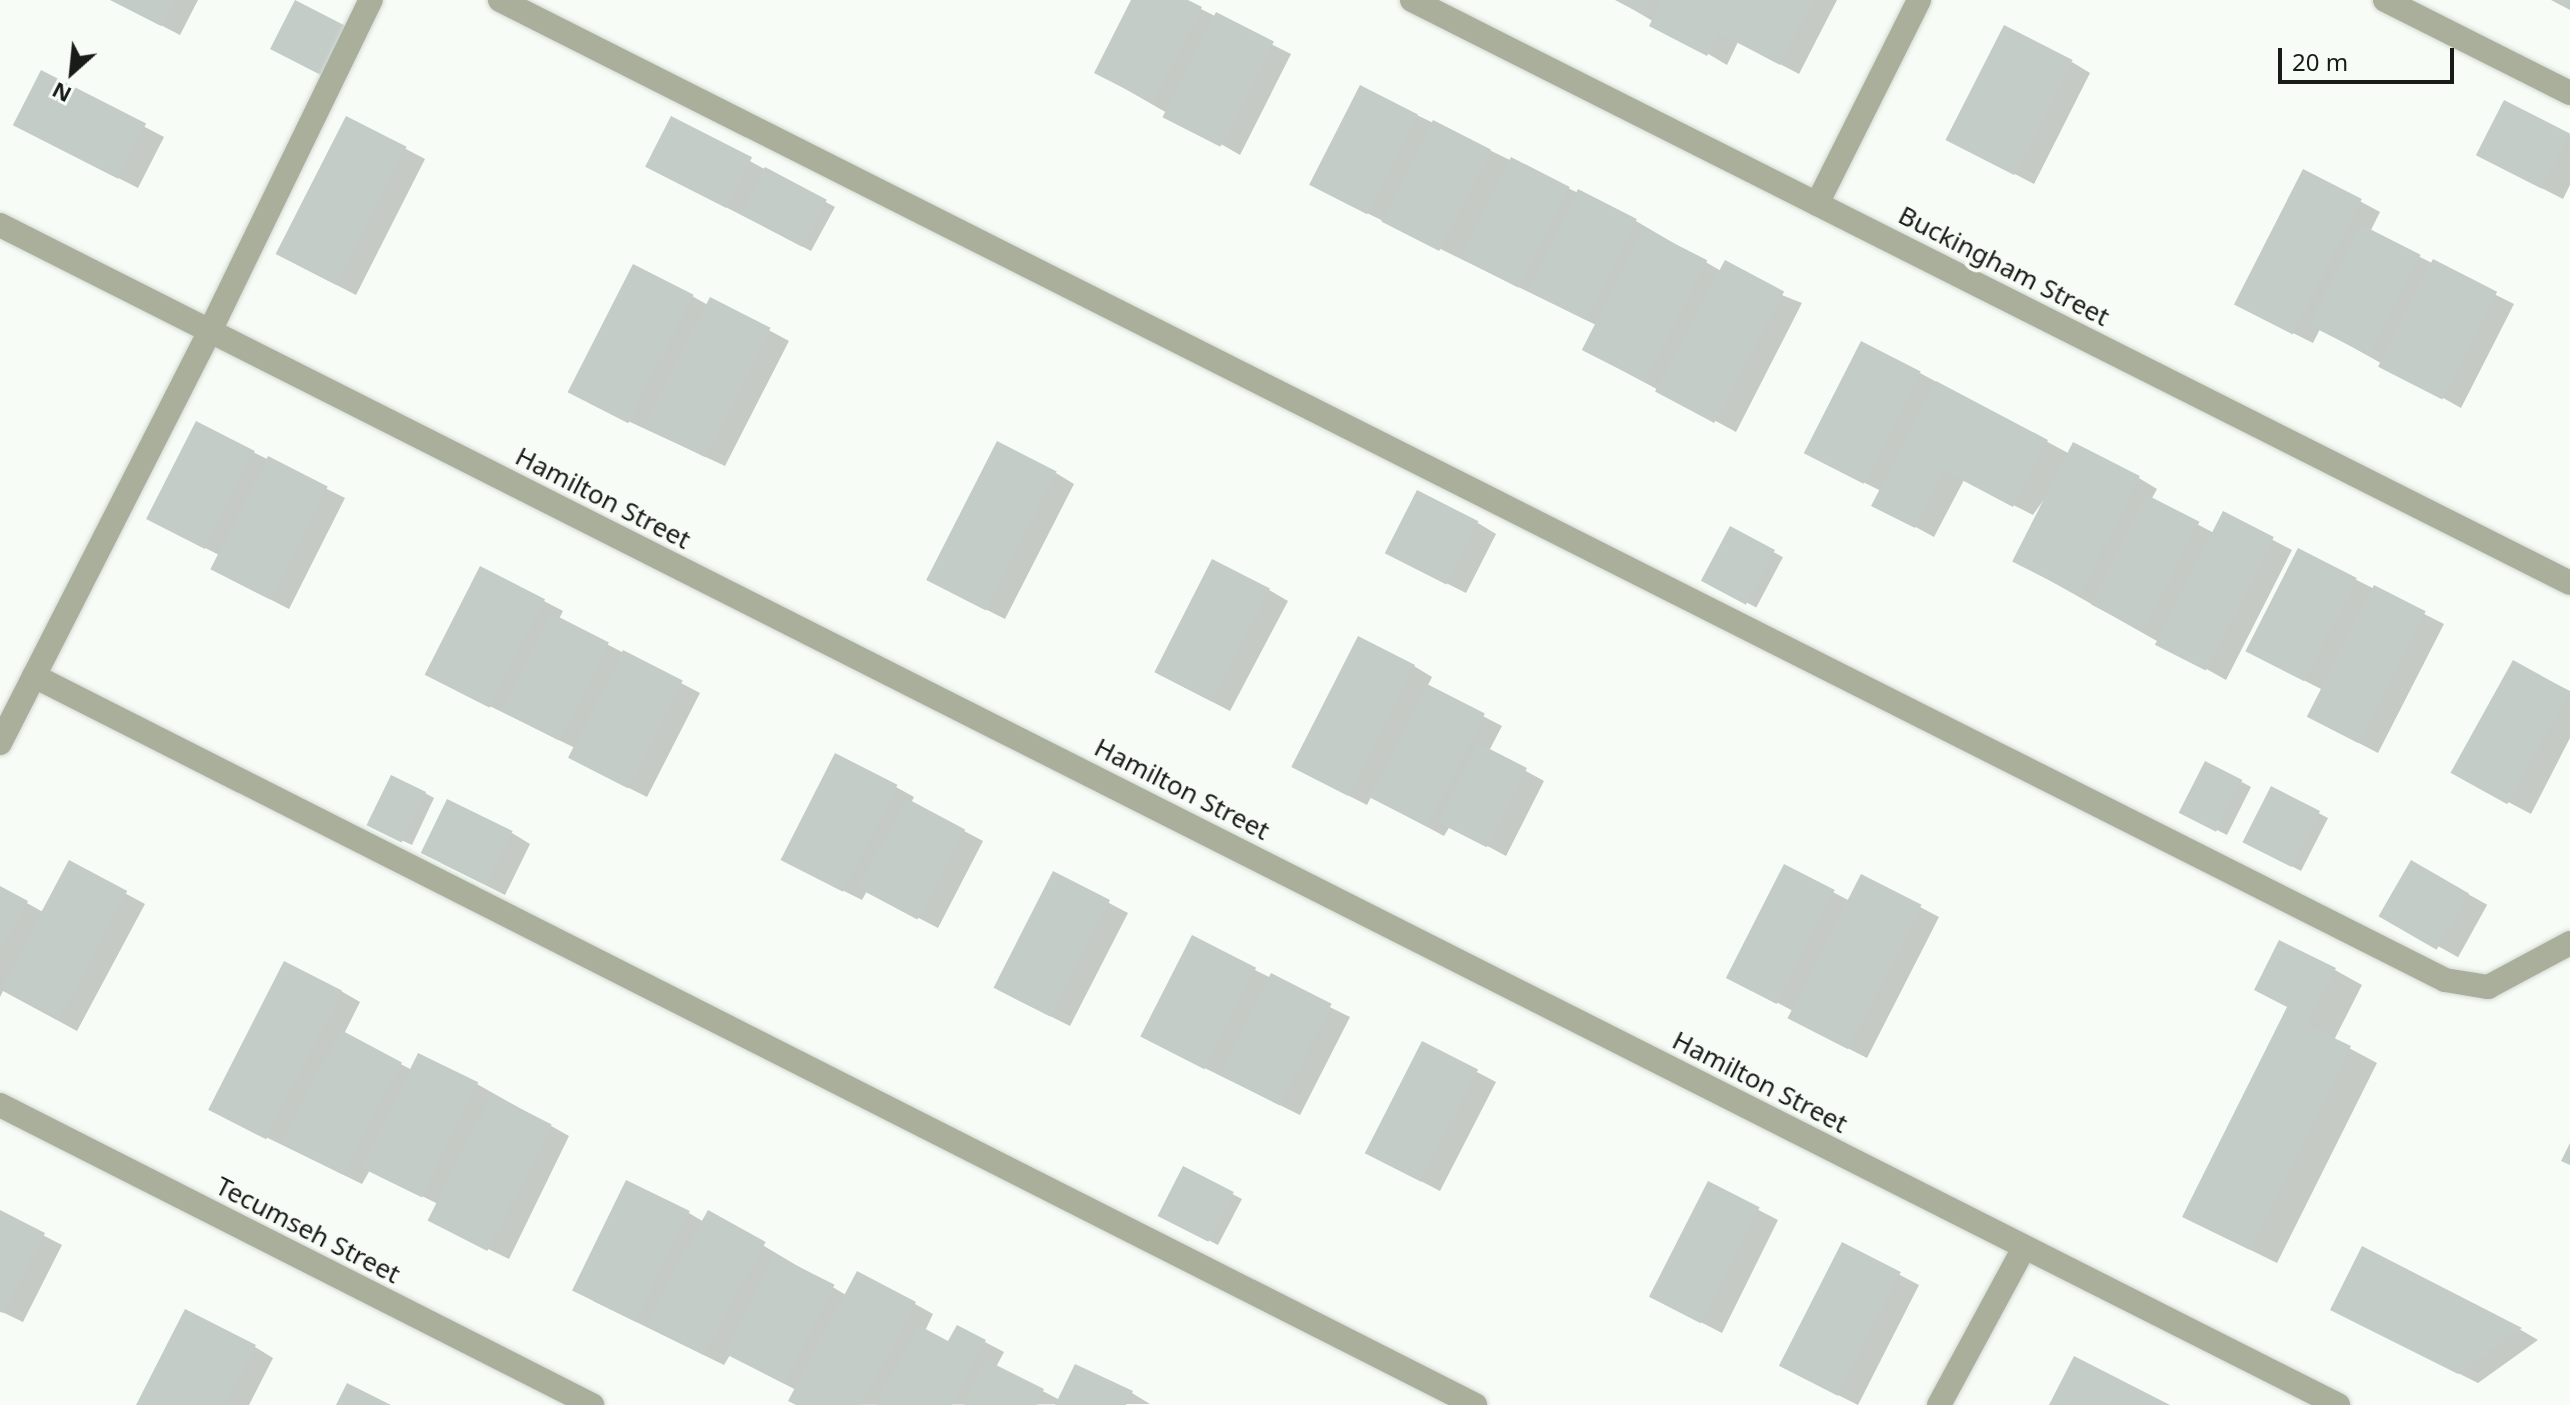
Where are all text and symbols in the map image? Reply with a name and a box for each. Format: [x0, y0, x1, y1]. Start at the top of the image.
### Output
north arrow [32, 32, 112, 112]
scale bar [2282, 32, 2458, 82]
text: 20 m [2292, 45, 2348, 78]
text: N [46, 76, 76, 111]
street label: Buckingham Street [1893, 199, 2115, 333]
street label: Hamilton Street [510, 440, 696, 556]
street label: Hamilton Street [1089, 731, 1275, 847]
street label: Hamilton Street [1667, 1024, 1853, 1140]
street label: Tecumseh Street [211, 1170, 405, 1290]

